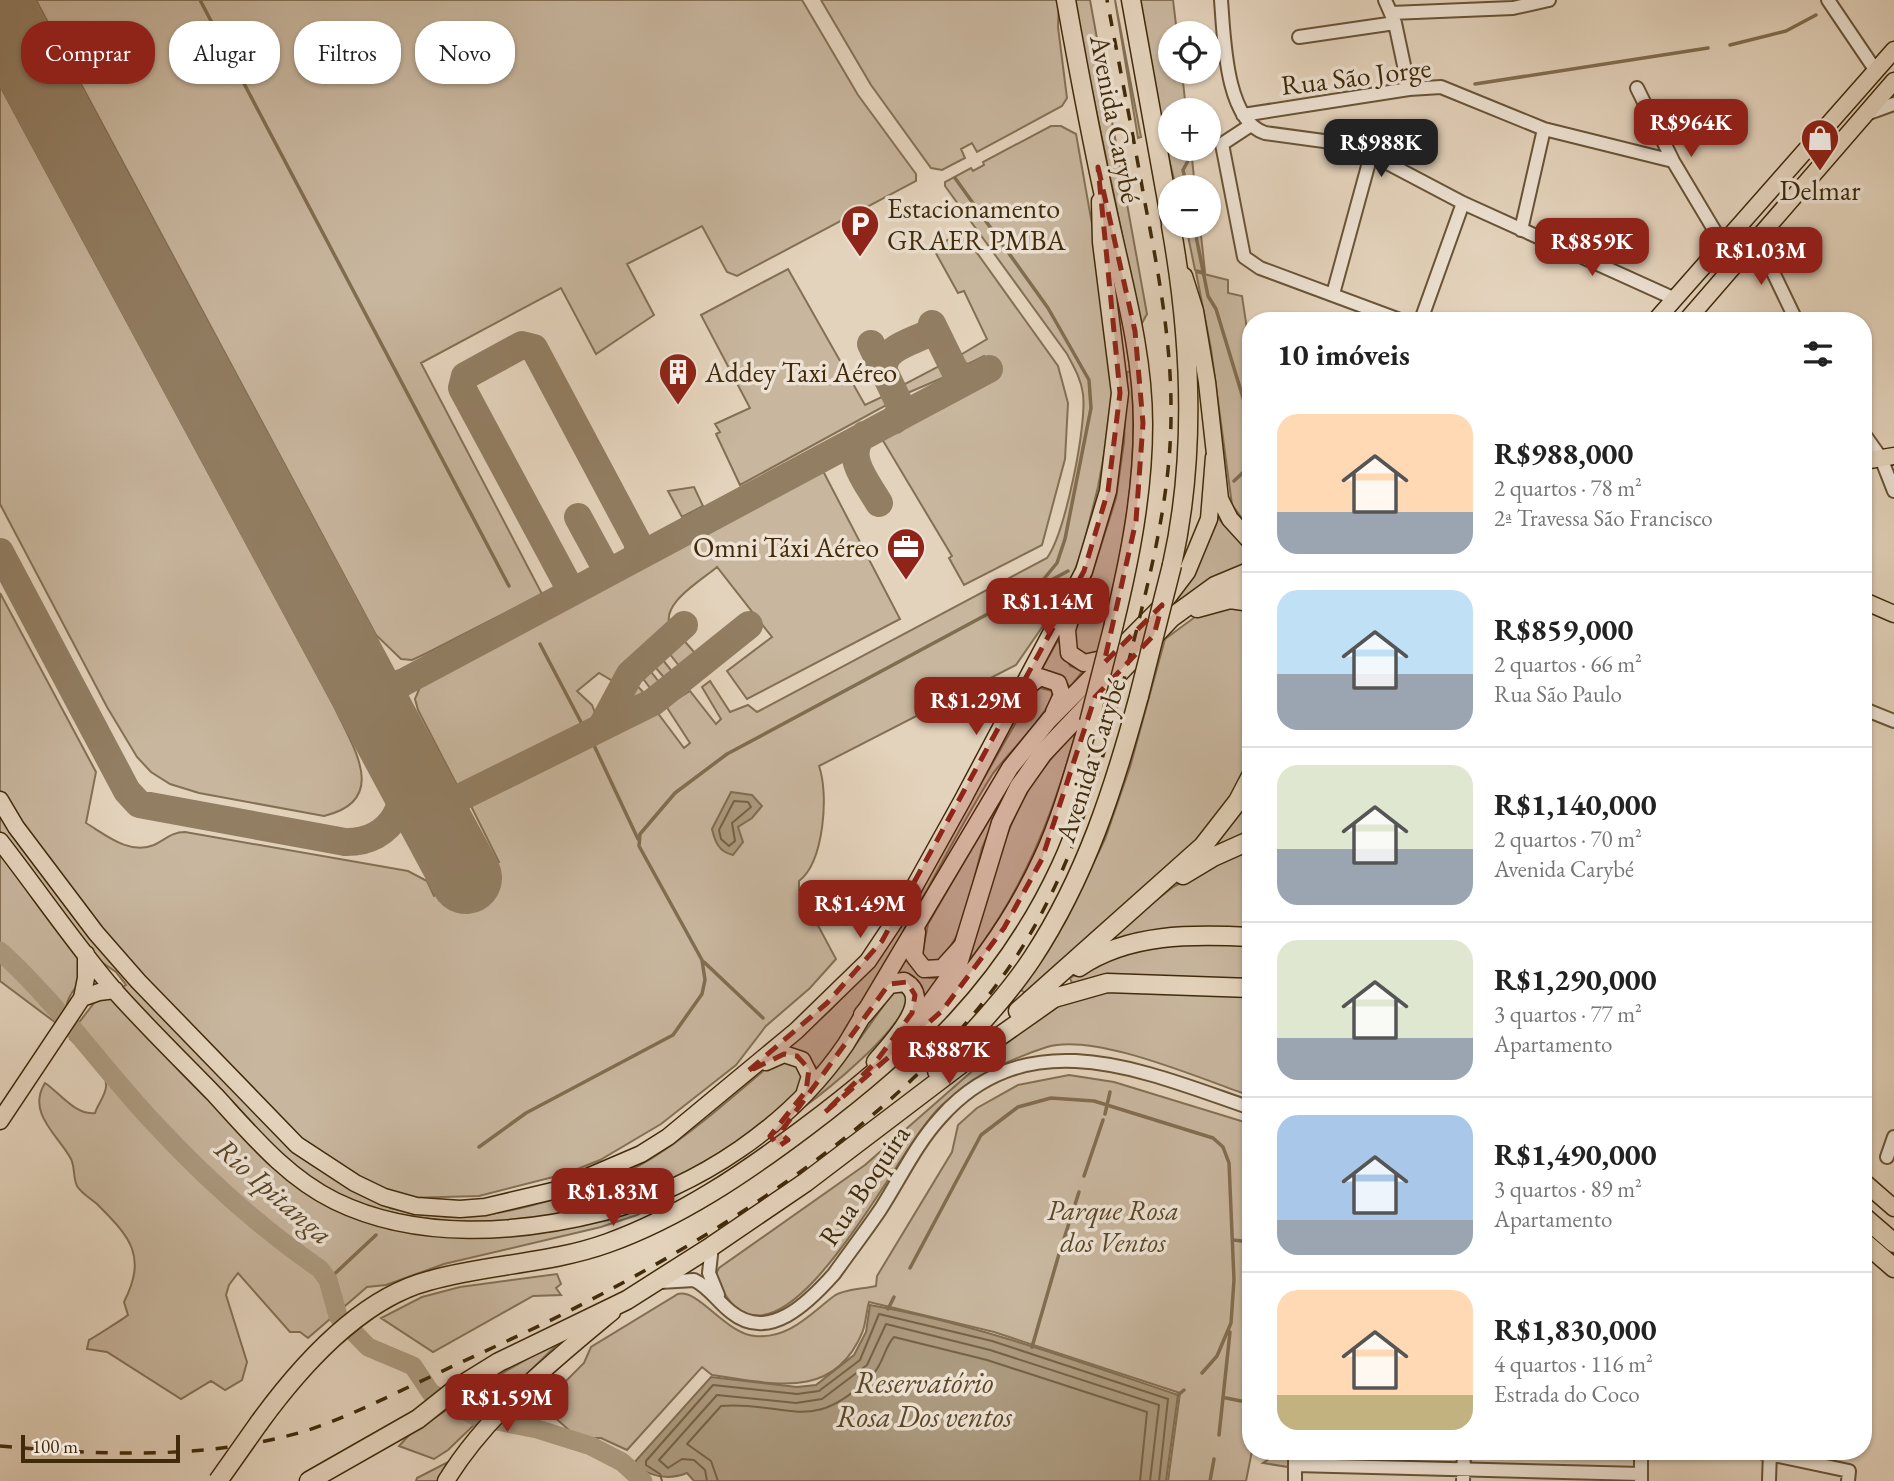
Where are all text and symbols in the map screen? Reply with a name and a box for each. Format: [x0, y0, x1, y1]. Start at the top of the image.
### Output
chip: Comprar [21, 21, 155, 84]
chip: Alugar [169, 21, 280, 84]
chip: Filtros [294, 21, 401, 84]
chip: Novo [415, 21, 515, 84]
map controls [1158, 21, 1221, 238]
button: locate [1158, 21, 1221, 84]
street label: Avenida Carybé [1082, 31, 1150, 206]
street label: Rua São Jorge [1279, 49, 1433, 103]
button: + [1158, 98, 1221, 161]
pin: R$964K [1634, 100, 1748, 159]
text: R$964K [1650, 107, 1732, 137]
shop icon: Delmar [1799, 117, 1841, 172]
pin: R$988K [1324, 120, 1438, 179]
text: R$988K [1340, 127, 1422, 157]
place label: Delmar [1779, 172, 1861, 208]
button: − [1158, 175, 1221, 238]
place label: Estacionamento GRAER PMBA [887, 190, 1066, 258]
parking icon: Estacionamento GRAER PMBA [839, 203, 881, 258]
pin: R$859K [1535, 218, 1649, 278]
text: R$859K [1551, 226, 1633, 256]
pin: R$1.03M [1696, 228, 1826, 287]
text: R$1.03M [1715, 235, 1807, 265]
text: 10 imóveis [1277, 335, 1410, 374]
icon: filters [1799, 335, 1837, 373]
building icon: Addey Taxi Aéreo [657, 351, 699, 406]
place label: Addey Taxi Aéreo [704, 354, 897, 390]
text: R$988,000 [1494, 434, 1633, 473]
icon: home [1333, 442, 1417, 526]
text: 2 quartos · 78 m² [1494, 473, 1642, 503]
text: 2ª Travessa São Francisco [1494, 503, 1713, 533]
office icon: Omni Táxi Aéreo [885, 526, 927, 581]
place label: Omni Táxi Aéreo [693, 529, 879, 565]
pin: R$1.14M [983, 578, 1113, 638]
text: R$1.14M [1002, 586, 1094, 616]
text: R$859,000 [1494, 610, 1633, 649]
icon: home [1333, 618, 1417, 702]
text: 2 quartos · 66 m² [1494, 649, 1642, 679]
street label: Avenida Carybé [1046, 673, 1133, 848]
pin: R$1.29M [911, 678, 1041, 737]
text: Rua São Paulo [1494, 679, 1622, 709]
text: R$1.29M [930, 685, 1022, 715]
text: R$1,140,000 [1494, 785, 1657, 824]
icon: home [1333, 793, 1417, 877]
text: 2 quartos · 70 m² [1494, 824, 1642, 854]
text: Avenida Carybé [1494, 854, 1634, 884]
pin: R$1.49M [795, 880, 925, 940]
text: R$1.49M [814, 888, 906, 918]
text: R$1,290,000 [1494, 960, 1657, 999]
icon: home [1333, 968, 1417, 1052]
text: 3 quartos · 77 m² [1494, 999, 1642, 1029]
pin: R$887K [892, 1026, 1006, 1086]
text: Apartamento [1494, 1029, 1612, 1059]
text: R$887K [908, 1034, 990, 1064]
street label: Rua Boquira [810, 1117, 918, 1252]
water label: Rio Ipitanga [207, 1129, 341, 1253]
text: R$1,490,000 [1494, 1135, 1657, 1174]
icon: home [1333, 1143, 1417, 1227]
pin: R$1.83M [548, 1168, 678, 1228]
text: 3 quartos · 89 m² [1494, 1174, 1642, 1204]
text: R$1.83M [567, 1176, 659, 1206]
park label: Parque Rosa dos Ventos [1047, 1192, 1179, 1260]
text: Apartamento [1494, 1204, 1612, 1234]
text: R$1,830,000 [1494, 1310, 1657, 1349]
icon: home [1333, 1318, 1417, 1402]
text: 4 quartos · 116 m² [1494, 1349, 1653, 1379]
water label: Reservatório Rosa Dos ventos [836, 1363, 1013, 1436]
pin: R$1.59M [442, 1374, 572, 1434]
text: Estrada do Coco [1494, 1379, 1640, 1409]
text: R$1.59M [461, 1382, 553, 1412]
scale bar [21, 1432, 180, 1464]
text: 100 m [32, 1434, 78, 1459]

